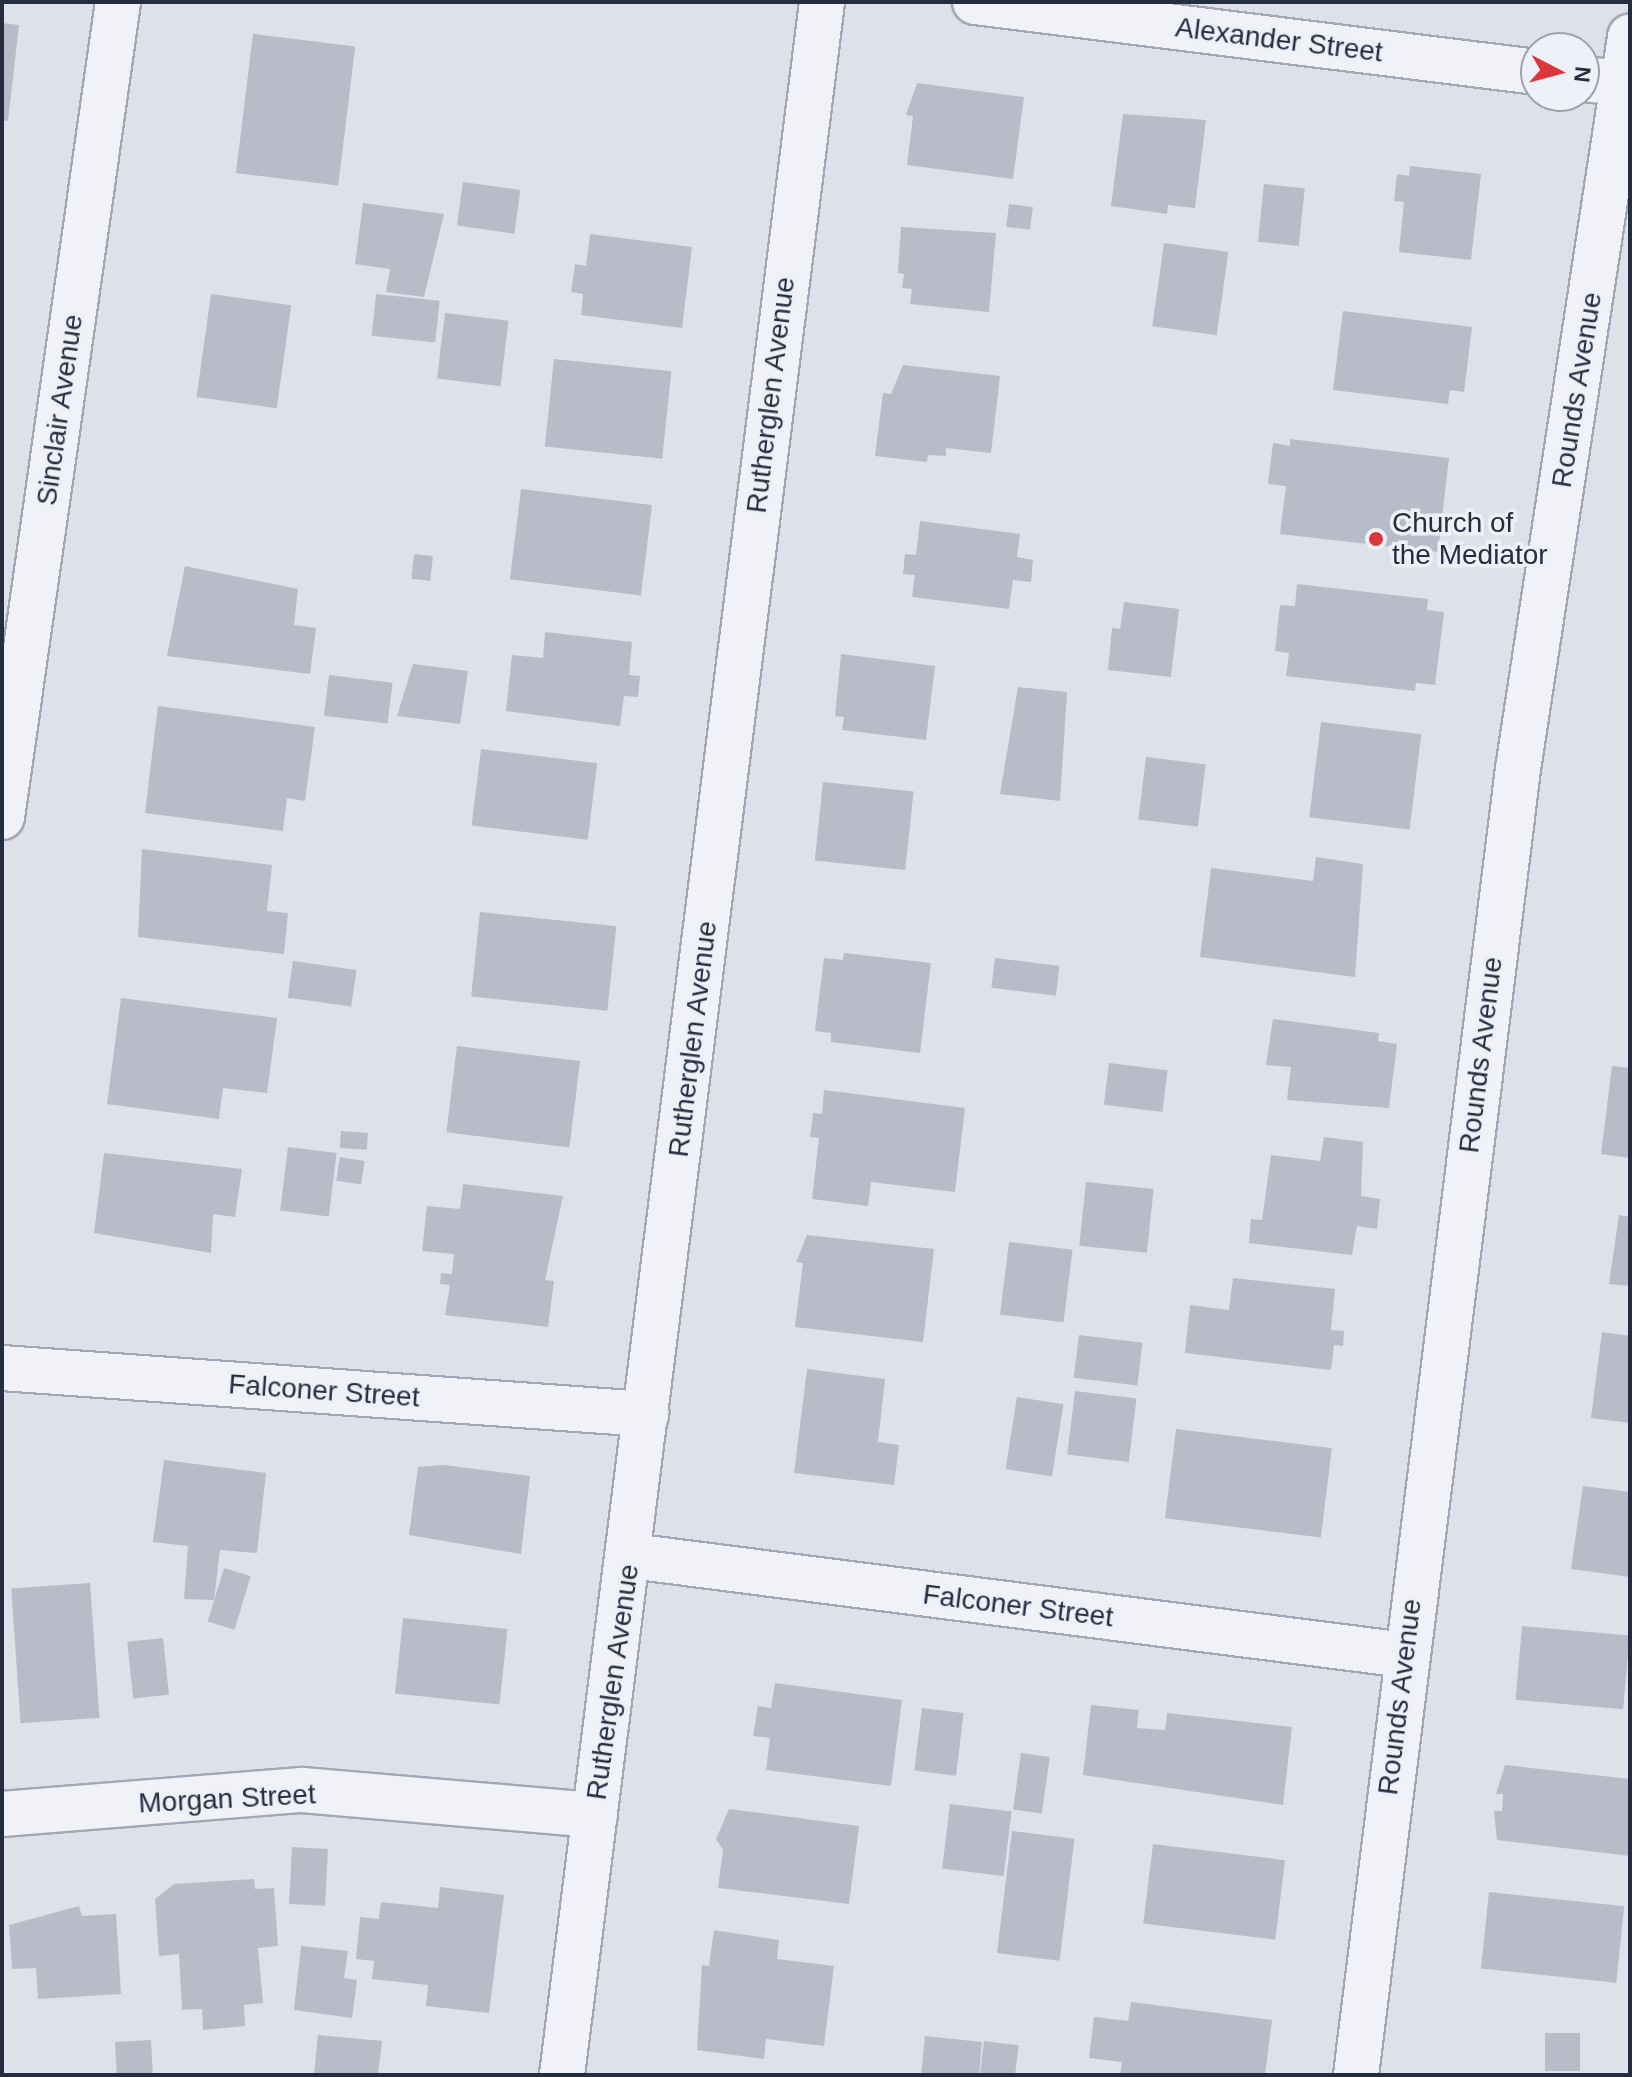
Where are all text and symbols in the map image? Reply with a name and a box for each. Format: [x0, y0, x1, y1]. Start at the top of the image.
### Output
street label: Alexander Street [1173, 11, 1385, 69]
north arrow [1520, 32, 1600, 112]
text: N [1569, 65, 1596, 84]
street label: Rutherglen Avenue [740, 274, 802, 516]
street label: Rounds Avenue [1545, 289, 1609, 491]
street label: Sinclair Avenue [30, 312, 90, 508]
place label: Church of the Mediator [1392, 506, 1548, 572]
marker: Church of the Mediator [1367, 530, 1385, 548]
street label: Rutherglen Avenue [662, 918, 724, 1160]
street label: Rounds Avenue [1452, 954, 1510, 1156]
street label: Falconer Street [227, 1368, 421, 1414]
street label: Rutherglen Avenue [580, 1561, 646, 1803]
street label: Falconer Street [921, 1578, 1115, 1634]
street label: Rounds Avenue [1371, 1596, 1429, 1798]
street label: Morgan Street [138, 1778, 316, 1820]

